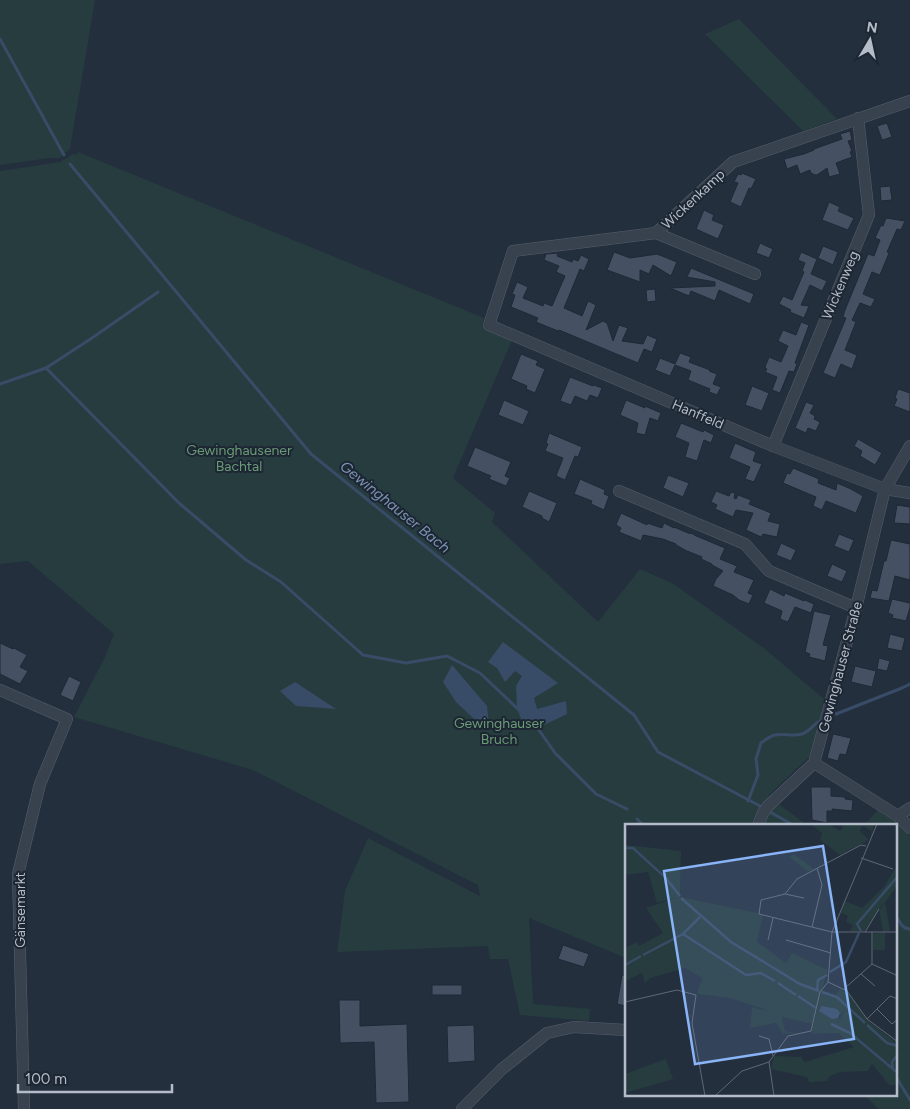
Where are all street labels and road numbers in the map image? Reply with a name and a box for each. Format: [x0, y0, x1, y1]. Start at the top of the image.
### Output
street label: Wickenkamp [658, 166, 729, 233]
street label: Wickenweg [818, 248, 863, 322]
street label: Hanffeld [669, 396, 726, 433]
street label: Gewinghauser Straße [815, 599, 866, 734]
street label: Gänsemarkt [12, 872, 29, 948]

